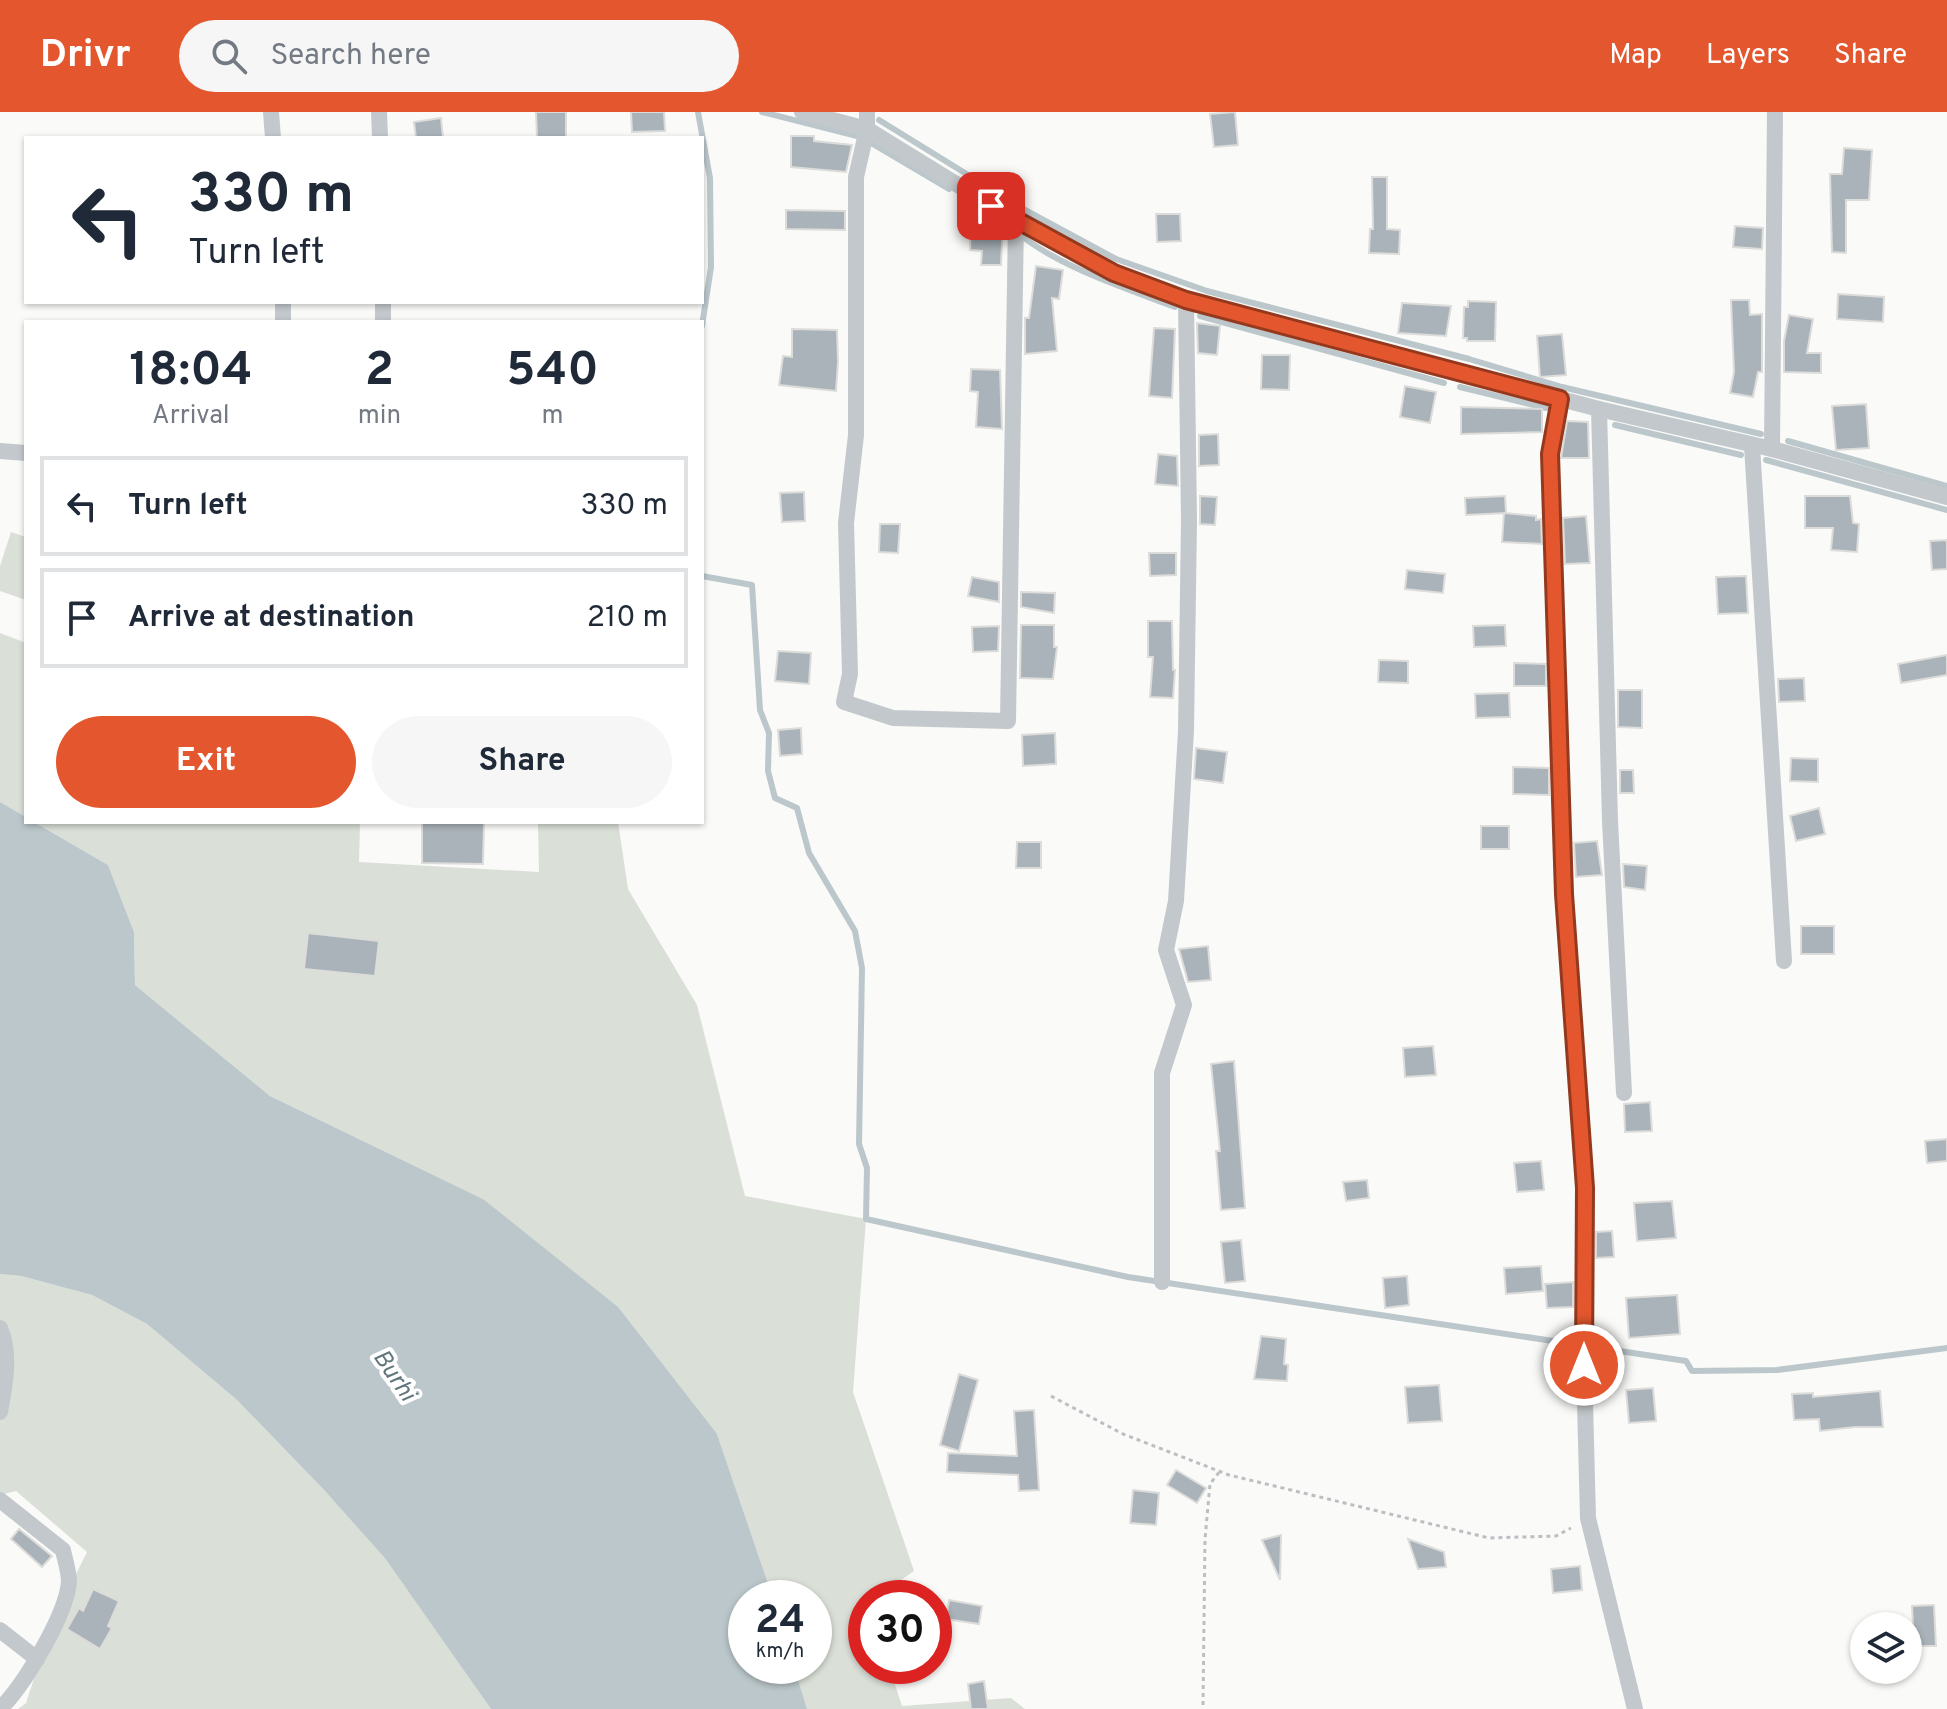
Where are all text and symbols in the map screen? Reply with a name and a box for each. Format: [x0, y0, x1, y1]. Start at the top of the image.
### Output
search box [179, 20, 739, 92]
text: Drivr [40, 32, 131, 81]
icon: search [207, 34, 251, 78]
text: Search here [271, 38, 431, 75]
text: Map [1609, 38, 1662, 74]
text: Layers [1706, 38, 1790, 74]
text: Share [1834, 38, 1907, 74]
text: 330 m [188, 162, 354, 232]
icon: left [56, 168, 160, 272]
pin [957, 172, 1025, 240]
icon: arrive [969, 184, 1013, 228]
text: Turn left [188, 231, 325, 277]
text: 18:04 [129, 342, 253, 402]
text: 2 [365, 342, 394, 402]
text: 540 [506, 342, 599, 402]
text: Arrival [152, 400, 230, 433]
text: min [358, 400, 401, 433]
text: m [541, 400, 564, 433]
icon: left [60, 484, 104, 528]
text: Turn left [128, 488, 248, 525]
text: 330 m [580, 488, 668, 525]
icon: arrive [60, 596, 104, 640]
text: Arrive at destination [128, 600, 414, 637]
text: 210 m [587, 600, 668, 637]
button: Exit [56, 716, 356, 808]
button: Share [372, 716, 672, 808]
position arrow [1542, 1323, 1626, 1407]
water label: Burhi [365, 1344, 422, 1409]
speed limit sign: 30 [848, 1580, 952, 1684]
text: 24 [755, 1597, 805, 1647]
map controls [1850, 1612, 1922, 1684]
button: layers [1850, 1612, 1922, 1684]
text: km/h [756, 1639, 804, 1665]

